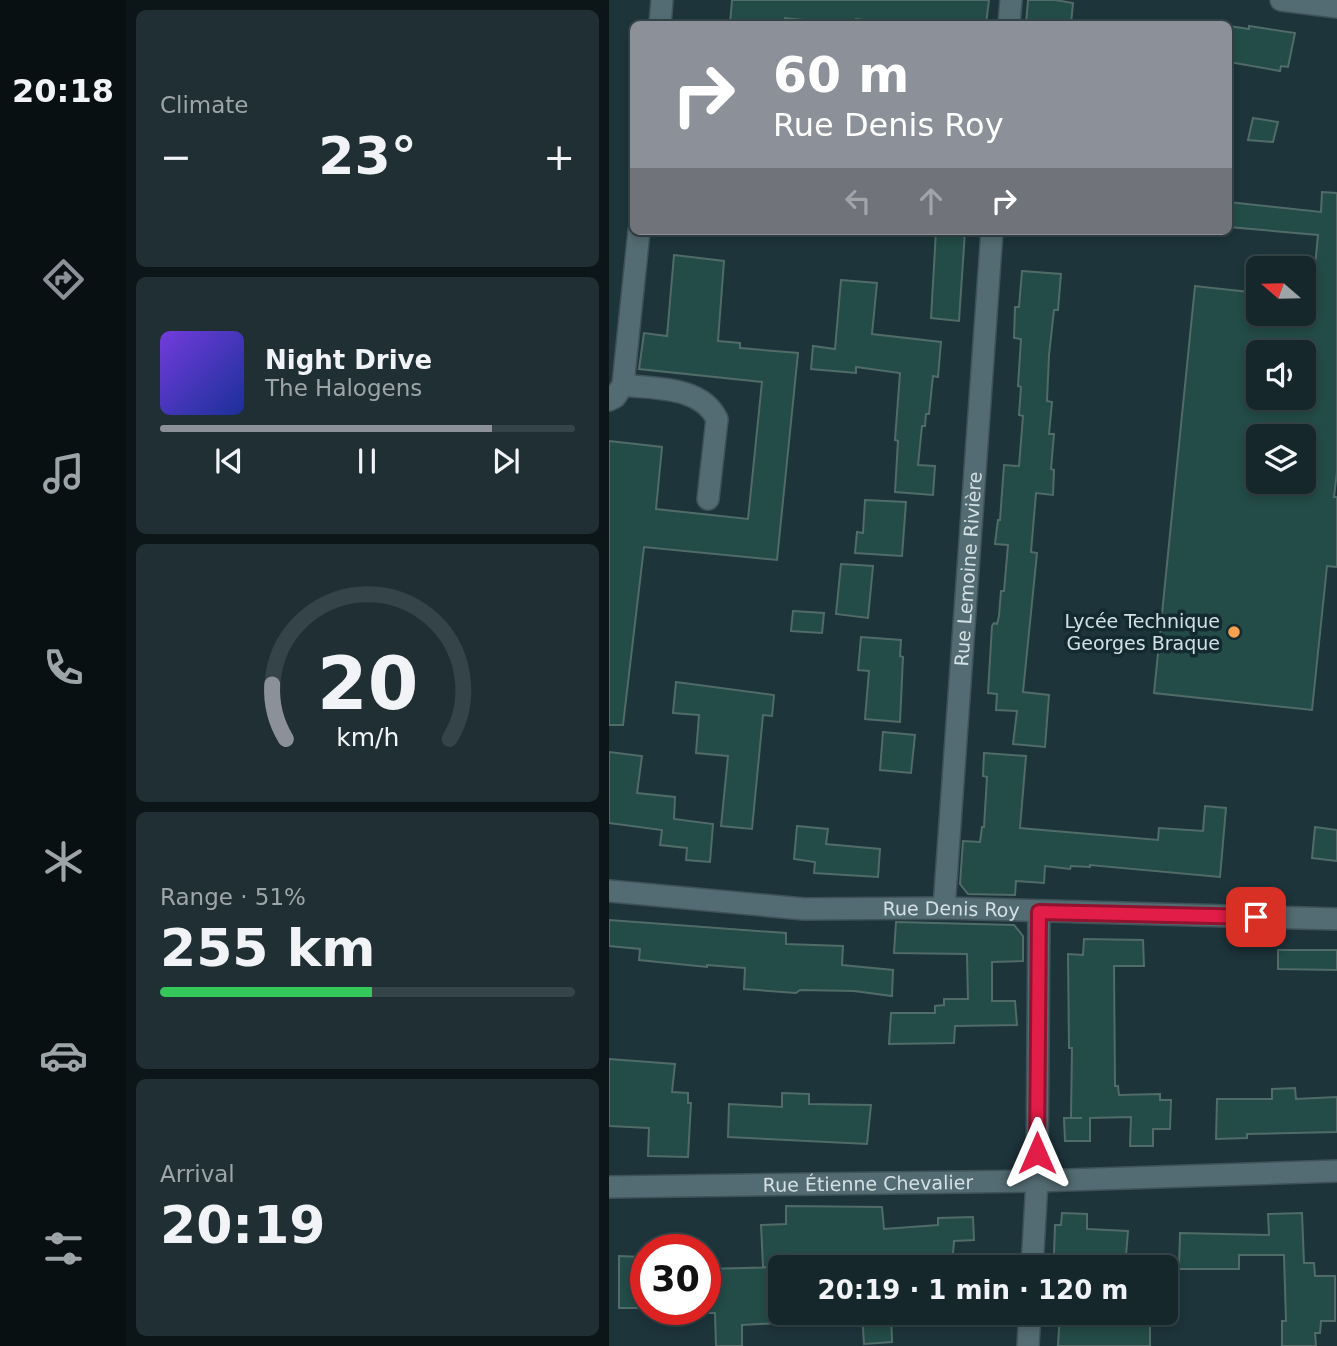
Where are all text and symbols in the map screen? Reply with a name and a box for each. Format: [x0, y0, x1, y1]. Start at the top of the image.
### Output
text: 60 m [773, 47, 909, 104]
icon: right [658, 49, 749, 140]
text: 20:18 [12, 72, 114, 110]
text: Climate [160, 92, 249, 118]
text: Rue Denis Roy [773, 106, 1004, 144]
text: 23° [318, 126, 417, 186]
text: − [160, 135, 192, 179]
text: + [543, 135, 575, 179]
icon: left [839, 182, 877, 220]
icon: ahead [912, 182, 950, 220]
icon: right [985, 182, 1023, 220]
icon: directions [39, 255, 88, 304]
north arrow [1246, 256, 1316, 326]
map controls [1246, 256, 1316, 494]
button: sound [1246, 340, 1316, 410]
text: Night Drive [265, 345, 432, 375]
text: The Halogens [265, 375, 422, 401]
button: layers [1246, 424, 1316, 494]
icon: previous [210, 442, 248, 480]
icon: pause [348, 442, 386, 480]
icon: next [487, 442, 525, 480]
icon: music [39, 449, 88, 498]
street label: Rue Lemoine Rivière [950, 471, 986, 667]
place label: Lycée Technique Georges Braque [1064, 610, 1220, 654]
marker: Lycée Technique Georges Braque [1226, 624, 1242, 640]
text: 20 [317, 641, 418, 726]
icon: phone [39, 643, 88, 692]
text: km/h [336, 723, 399, 752]
icon: climate [39, 837, 88, 886]
text: Range · 51% [160, 884, 306, 910]
pin [1226, 887, 1286, 947]
street label: Rue Denis Roy [883, 897, 1020, 921]
icon: arrive [1237, 898, 1275, 936]
text: 255 km [160, 918, 375, 978]
icon: car [39, 1031, 88, 1080]
position arrow [1000, 1116, 1074, 1190]
text: Arrival [160, 1161, 235, 1187]
street label: Rue Étienne Chevalier [763, 1171, 974, 1196]
text: 20:19 [160, 1195, 326, 1255]
icon: filters [39, 1224, 88, 1273]
speed limit sign: 30 [630, 1234, 721, 1325]
text: 20:19 · 1 min · 120 m [818, 1275, 1128, 1305]

